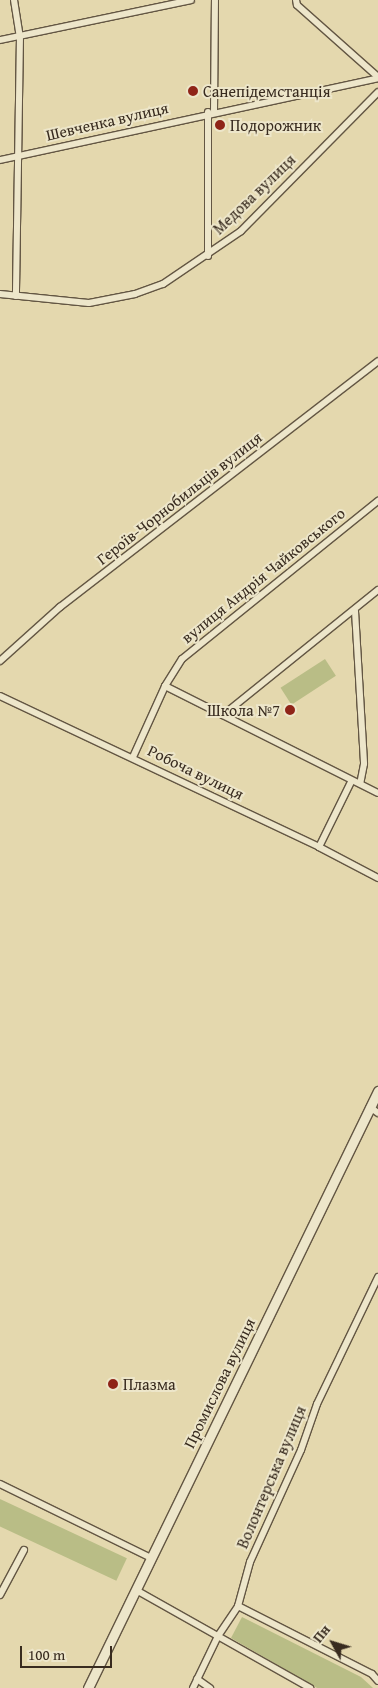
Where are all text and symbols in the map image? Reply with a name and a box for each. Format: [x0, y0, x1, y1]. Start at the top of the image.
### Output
place label: Санепідемстанція [203, 81, 331, 101]
marker: Санепідемстанція [187, 85, 199, 97]
street label: Шевченка вулиця [44, 98, 170, 144]
place label: Подорожник [230, 115, 321, 135]
marker: Подорожник [214, 119, 226, 131]
street label: Медова вулиця [209, 150, 299, 238]
street label: Героїв-Чорнобильців вулиця [92, 427, 266, 569]
street label: вулиця Андрія Чайковського [177, 503, 349, 647]
place label: Школа №7 [207, 700, 280, 720]
marker: Школа №7 [284, 704, 296, 716]
street label: Робоча вулиця [145, 741, 247, 803]
street label: Промислова вулиця [179, 1315, 259, 1451]
place label: Плазма [123, 1374, 176, 1394]
marker: Плазма [107, 1378, 119, 1390]
street label: Волонтерська вулиця [232, 1403, 310, 1551]
north arrow [308, 1618, 358, 1668]
text: Пн [308, 1620, 335, 1647]
scale bar [22, 1636, 115, 1668]
text: 100 m [28, 1644, 65, 1665]

